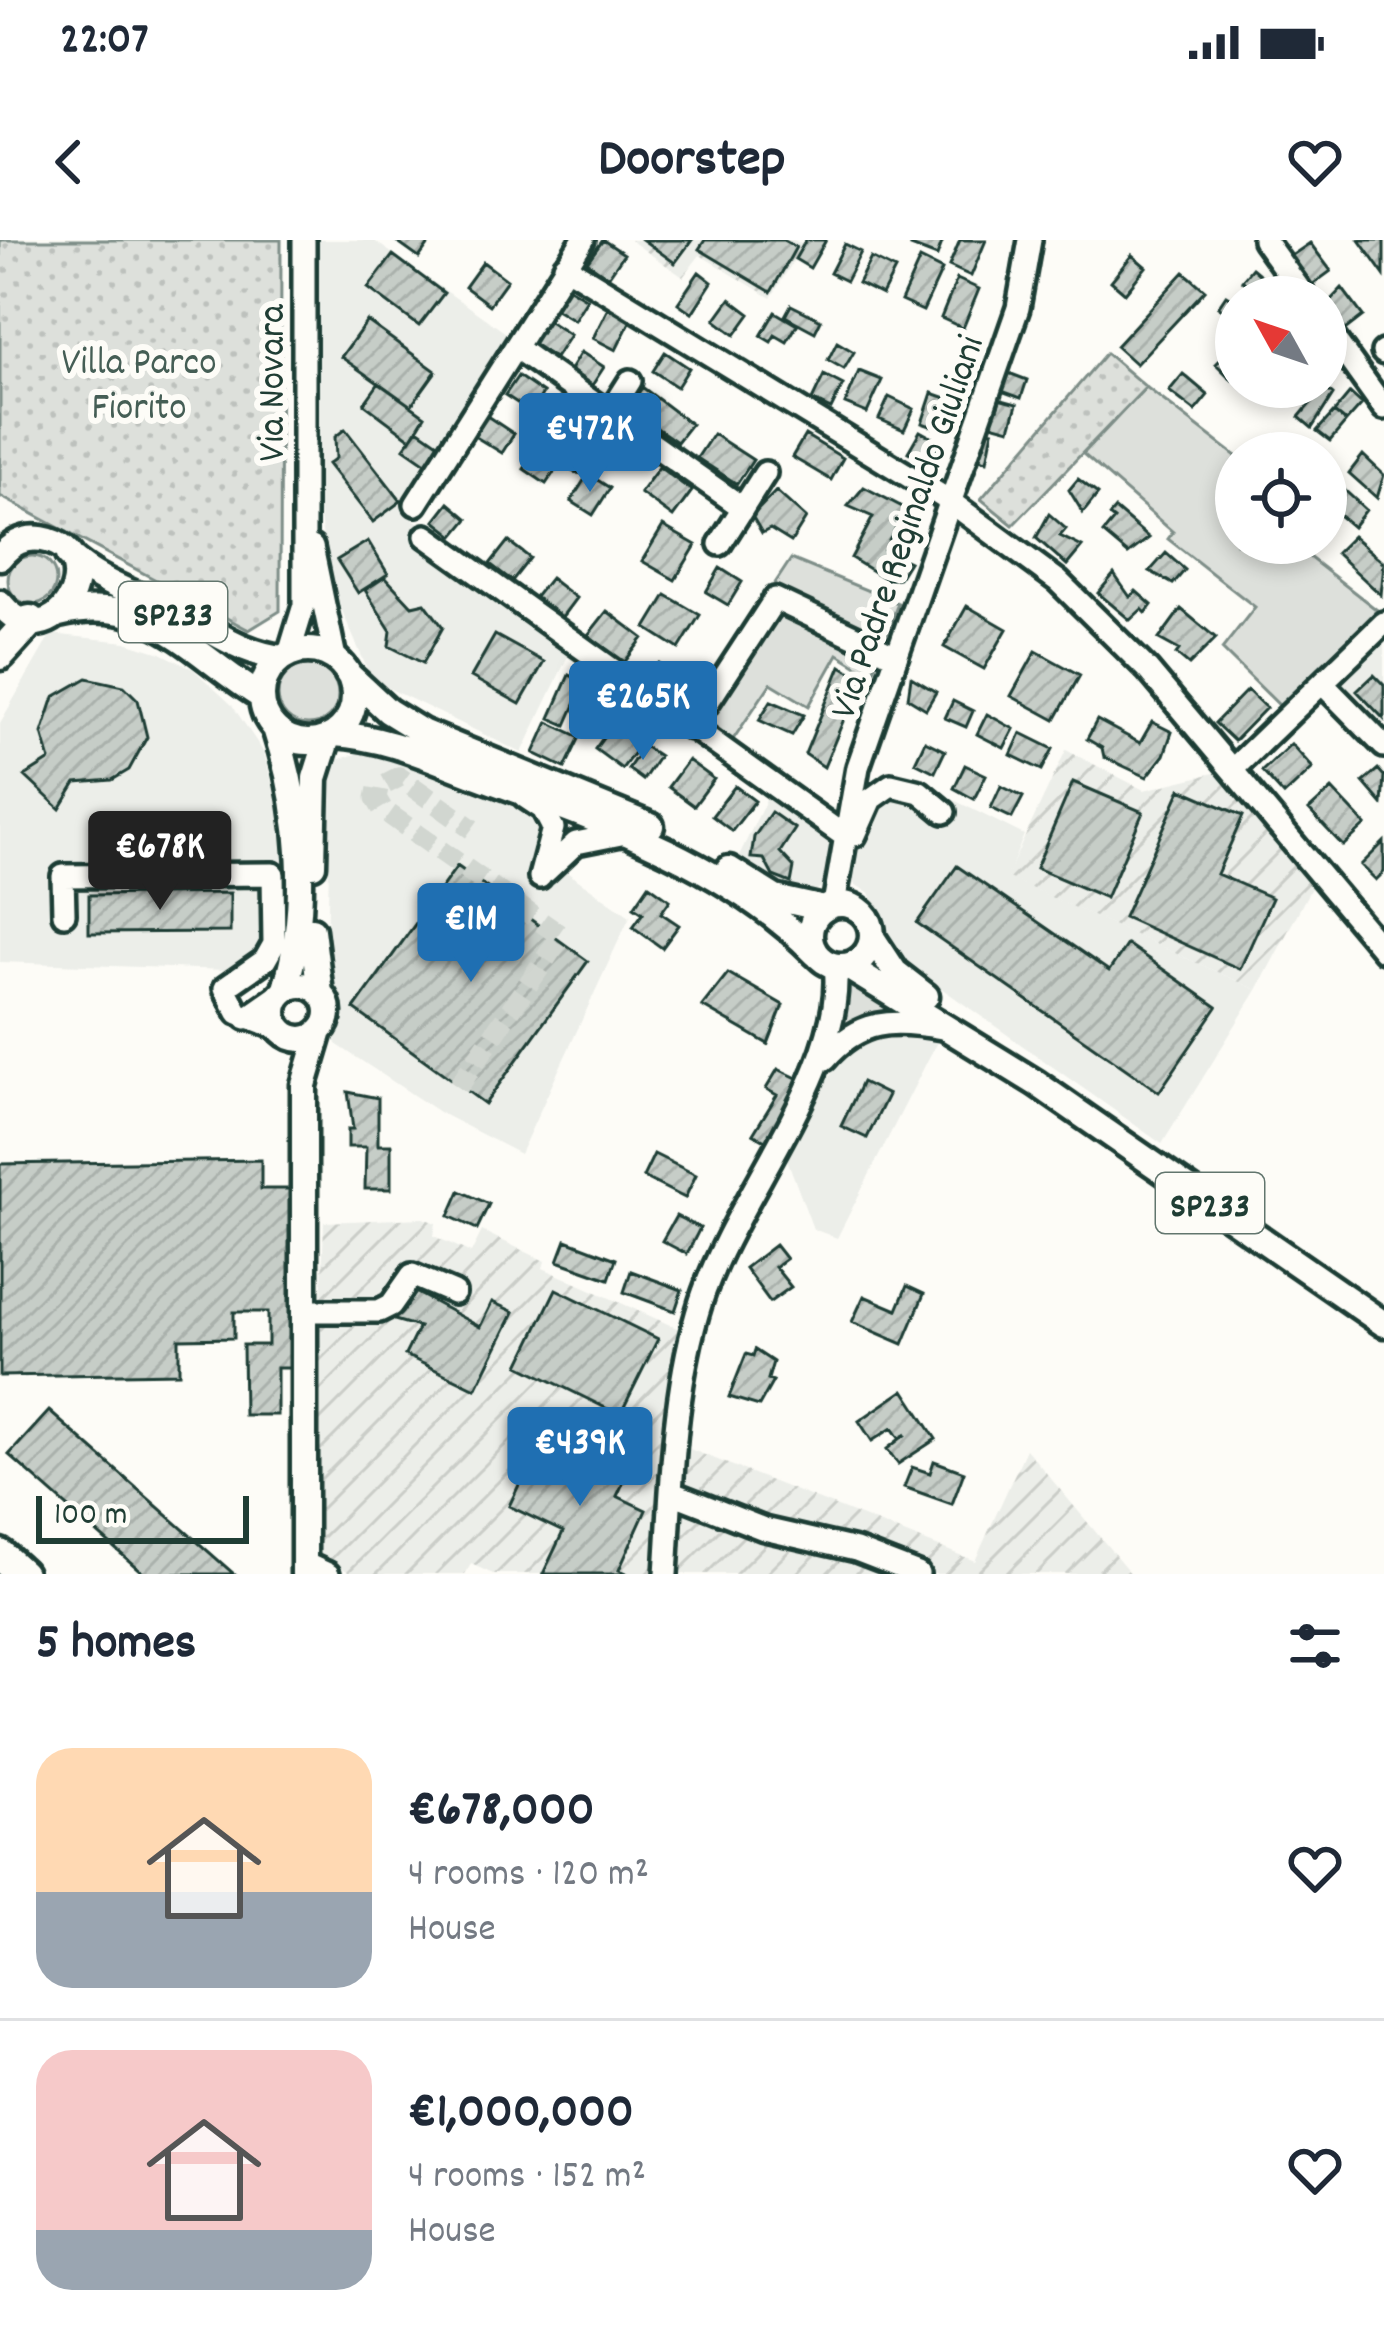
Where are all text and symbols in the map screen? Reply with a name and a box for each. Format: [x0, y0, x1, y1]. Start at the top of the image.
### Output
text: 22:07 [60, 10, 149, 74]
text: Doorstep [598, 124, 786, 201]
icon: back [36, 129, 102, 195]
icon: heart [1282, 129, 1348, 195]
north arrow [1215, 276, 1347, 408]
map controls [1215, 276, 1347, 564]
street label: Via Novara [248, 304, 303, 462]
street label: Via Padre Reginaldo Giuliani [819, 329, 1002, 727]
park label: Villa Parco Fiorito [61, 338, 217, 438]
pin: €472K [506, 393, 674, 495]
text: €472K [546, 404, 634, 459]
button: locate [1215, 432, 1347, 564]
road number: SP233 [119, 582, 227, 642]
pin: €265K [559, 661, 727, 763]
text: €265K [596, 672, 690, 727]
pin: €678K [76, 811, 244, 913]
text: €678K [115, 822, 205, 877]
pin: €1M [413, 883, 529, 985]
text: €1M [444, 894, 498, 949]
road number: SP233 [1156, 1173, 1264, 1233]
pin: €439K [496, 1407, 664, 1509]
text: €439K [534, 1418, 626, 1473]
scale bar [36, 1490, 249, 1543]
text: 100 m [54, 1493, 127, 1540]
text: 5 homes [36, 1610, 196, 1682]
icon: filters [1282, 1613, 1348, 1679]
text: €678,000 [408, 1777, 595, 1849]
icon: home [132, 1796, 276, 1940]
icon: heart [1282, 1835, 1348, 1901]
text: 4 rooms · 120 m² [408, 1849, 649, 1904]
text: House [408, 1904, 496, 1959]
text: €1,000,000 [408, 2079, 634, 2151]
icon: home [132, 2098, 276, 2242]
icon: heart [1282, 2137, 1348, 2203]
text: 4 rooms · 152 m² [408, 2151, 646, 2206]
text: House [408, 2206, 496, 2261]

